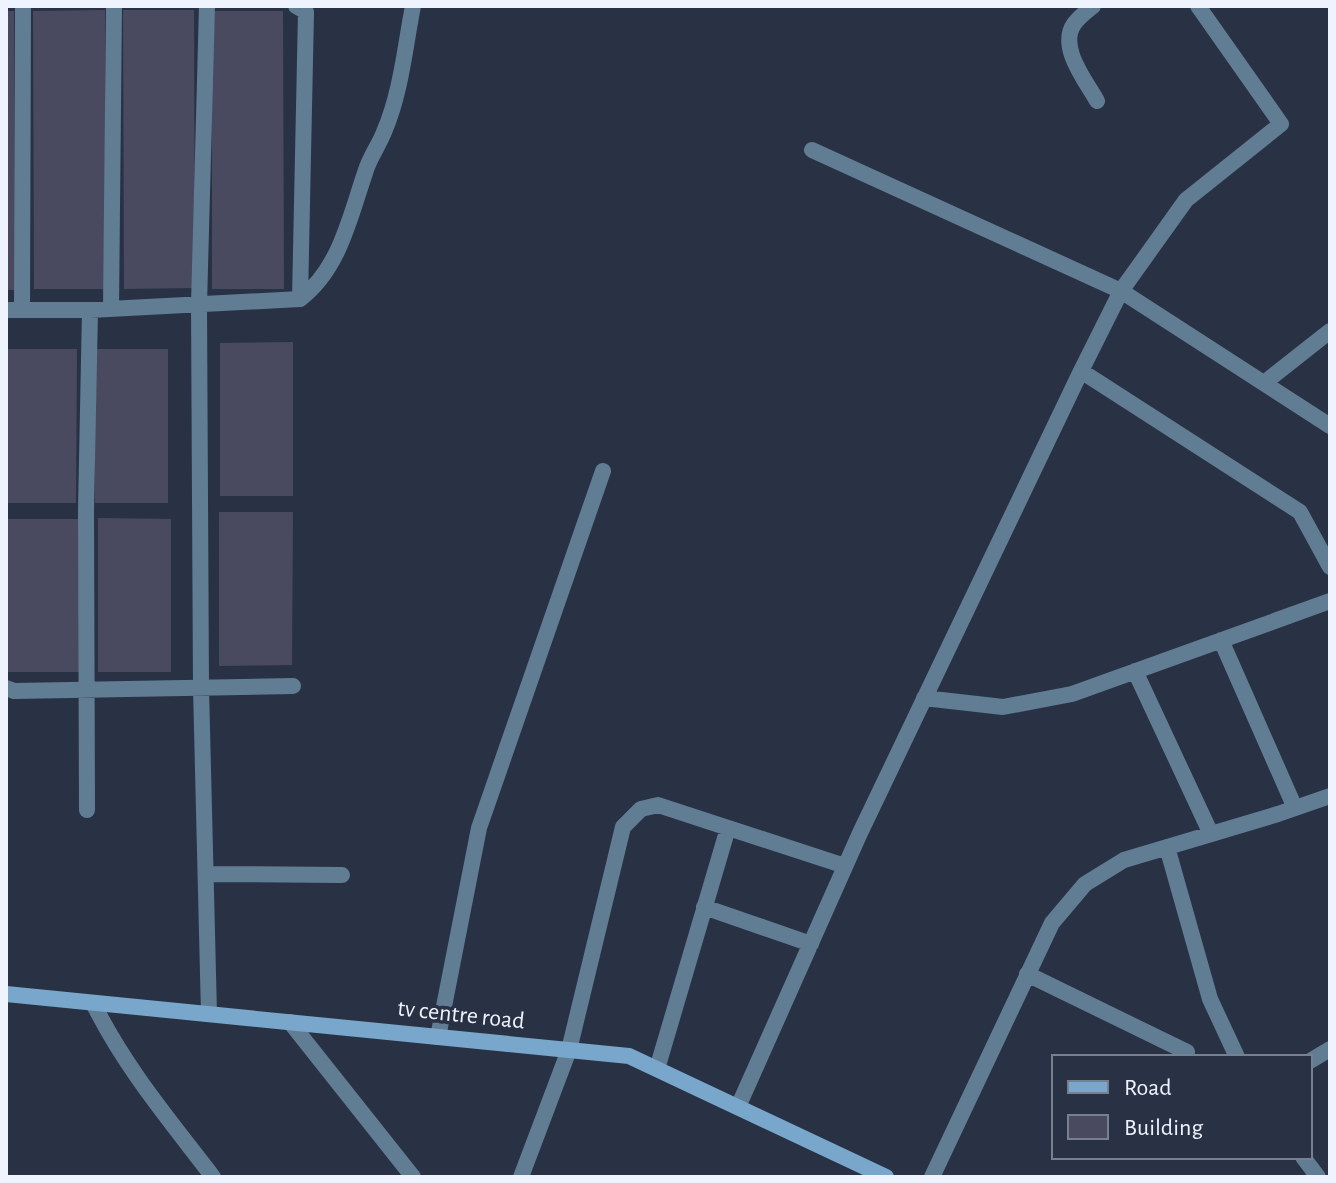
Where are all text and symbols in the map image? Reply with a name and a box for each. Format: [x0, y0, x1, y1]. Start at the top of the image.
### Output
street label: tv centre road [396, 996, 526, 1034]
legend [1052, 1055, 1312, 1159]
text: Road [1124, 1076, 1172, 1100]
text: Building [1124, 1116, 1203, 1140]

